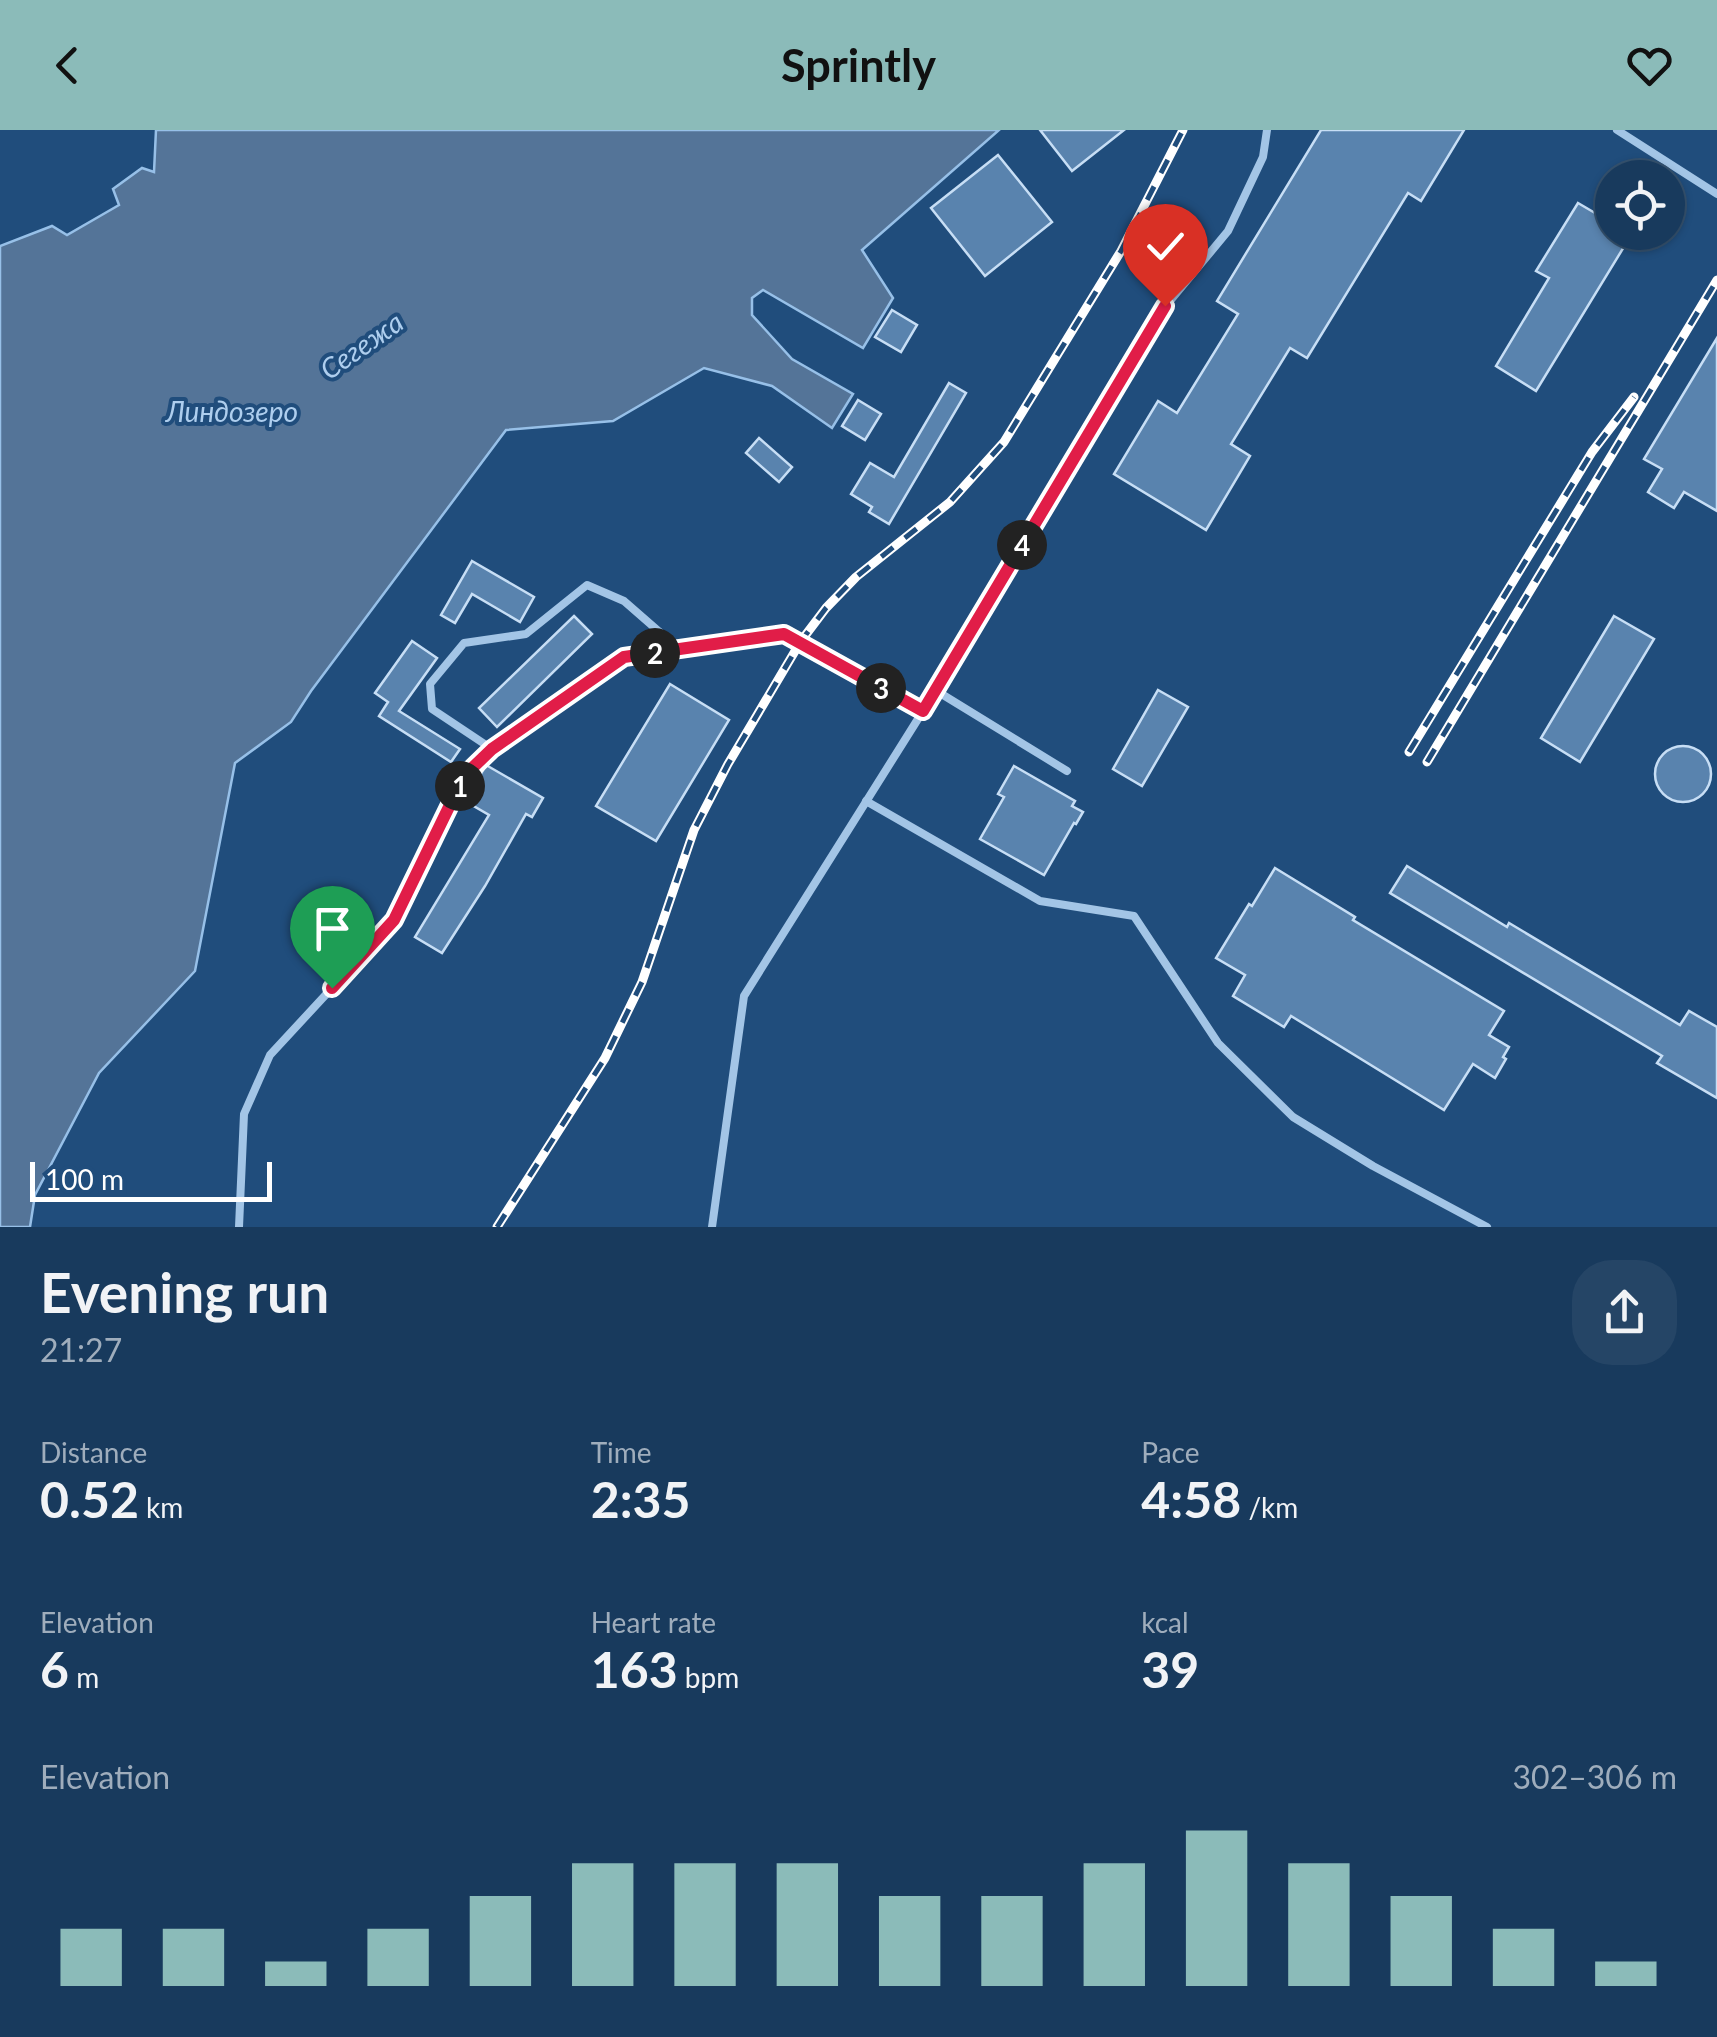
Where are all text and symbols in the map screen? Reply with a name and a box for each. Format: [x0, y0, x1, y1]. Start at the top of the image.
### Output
icon: back [40, 38, 95, 93]
text: Sprintly [781, 38, 936, 92]
icon: heart [1622, 38, 1677, 93]
map controls [1595, 160, 1685, 250]
button: locate [1595, 160, 1685, 250]
pin [1123, 204, 1208, 307]
icon: check [1138, 219, 1193, 274]
water label: Сегежа [313, 304, 409, 386]
water label: Линдозеро [164, 394, 298, 428]
pin: 4 [997, 520, 1047, 570]
text: 4 [1014, 528, 1030, 562]
pin: 2 [630, 628, 680, 678]
text: 2 [647, 636, 663, 670]
pin: 3 [856, 663, 906, 713]
text: 3 [873, 671, 889, 705]
pin: 1 [435, 761, 485, 811]
text: 1 [452, 769, 468, 803]
pin [290, 886, 375, 989]
icon: arrive [305, 901, 360, 956]
scale bar [30, 1157, 272, 1202]
text: 100 m [45, 1162, 124, 1196]
text: Evening run [40, 1259, 329, 1325]
button: share [1572, 1260, 1677, 1365]
text: 21:27 [40, 1330, 122, 1369]
text: Distance [40, 1435, 147, 1469]
text: Time [591, 1435, 652, 1469]
text: Pace [1141, 1435, 1200, 1469]
text: 0.52 [40, 1469, 139, 1529]
text: 2:35 [591, 1469, 691, 1529]
text: 4:58 [1141, 1469, 1241, 1529]
text: km [139, 1490, 183, 1524]
text: /km [1241, 1490, 1298, 1524]
text: Elevation [40, 1605, 154, 1639]
text: Heart rate [591, 1605, 716, 1639]
text: kcal [1141, 1605, 1189, 1639]
text: 6 [40, 1639, 69, 1699]
text: 163 [591, 1639, 678, 1699]
text: 39 [1141, 1639, 1199, 1699]
text: m [69, 1660, 99, 1694]
text: bpm [678, 1660, 739, 1694]
text: Elevation [40, 1757, 170, 1796]
text: 302–306 m [1513, 1757, 1677, 1796]

